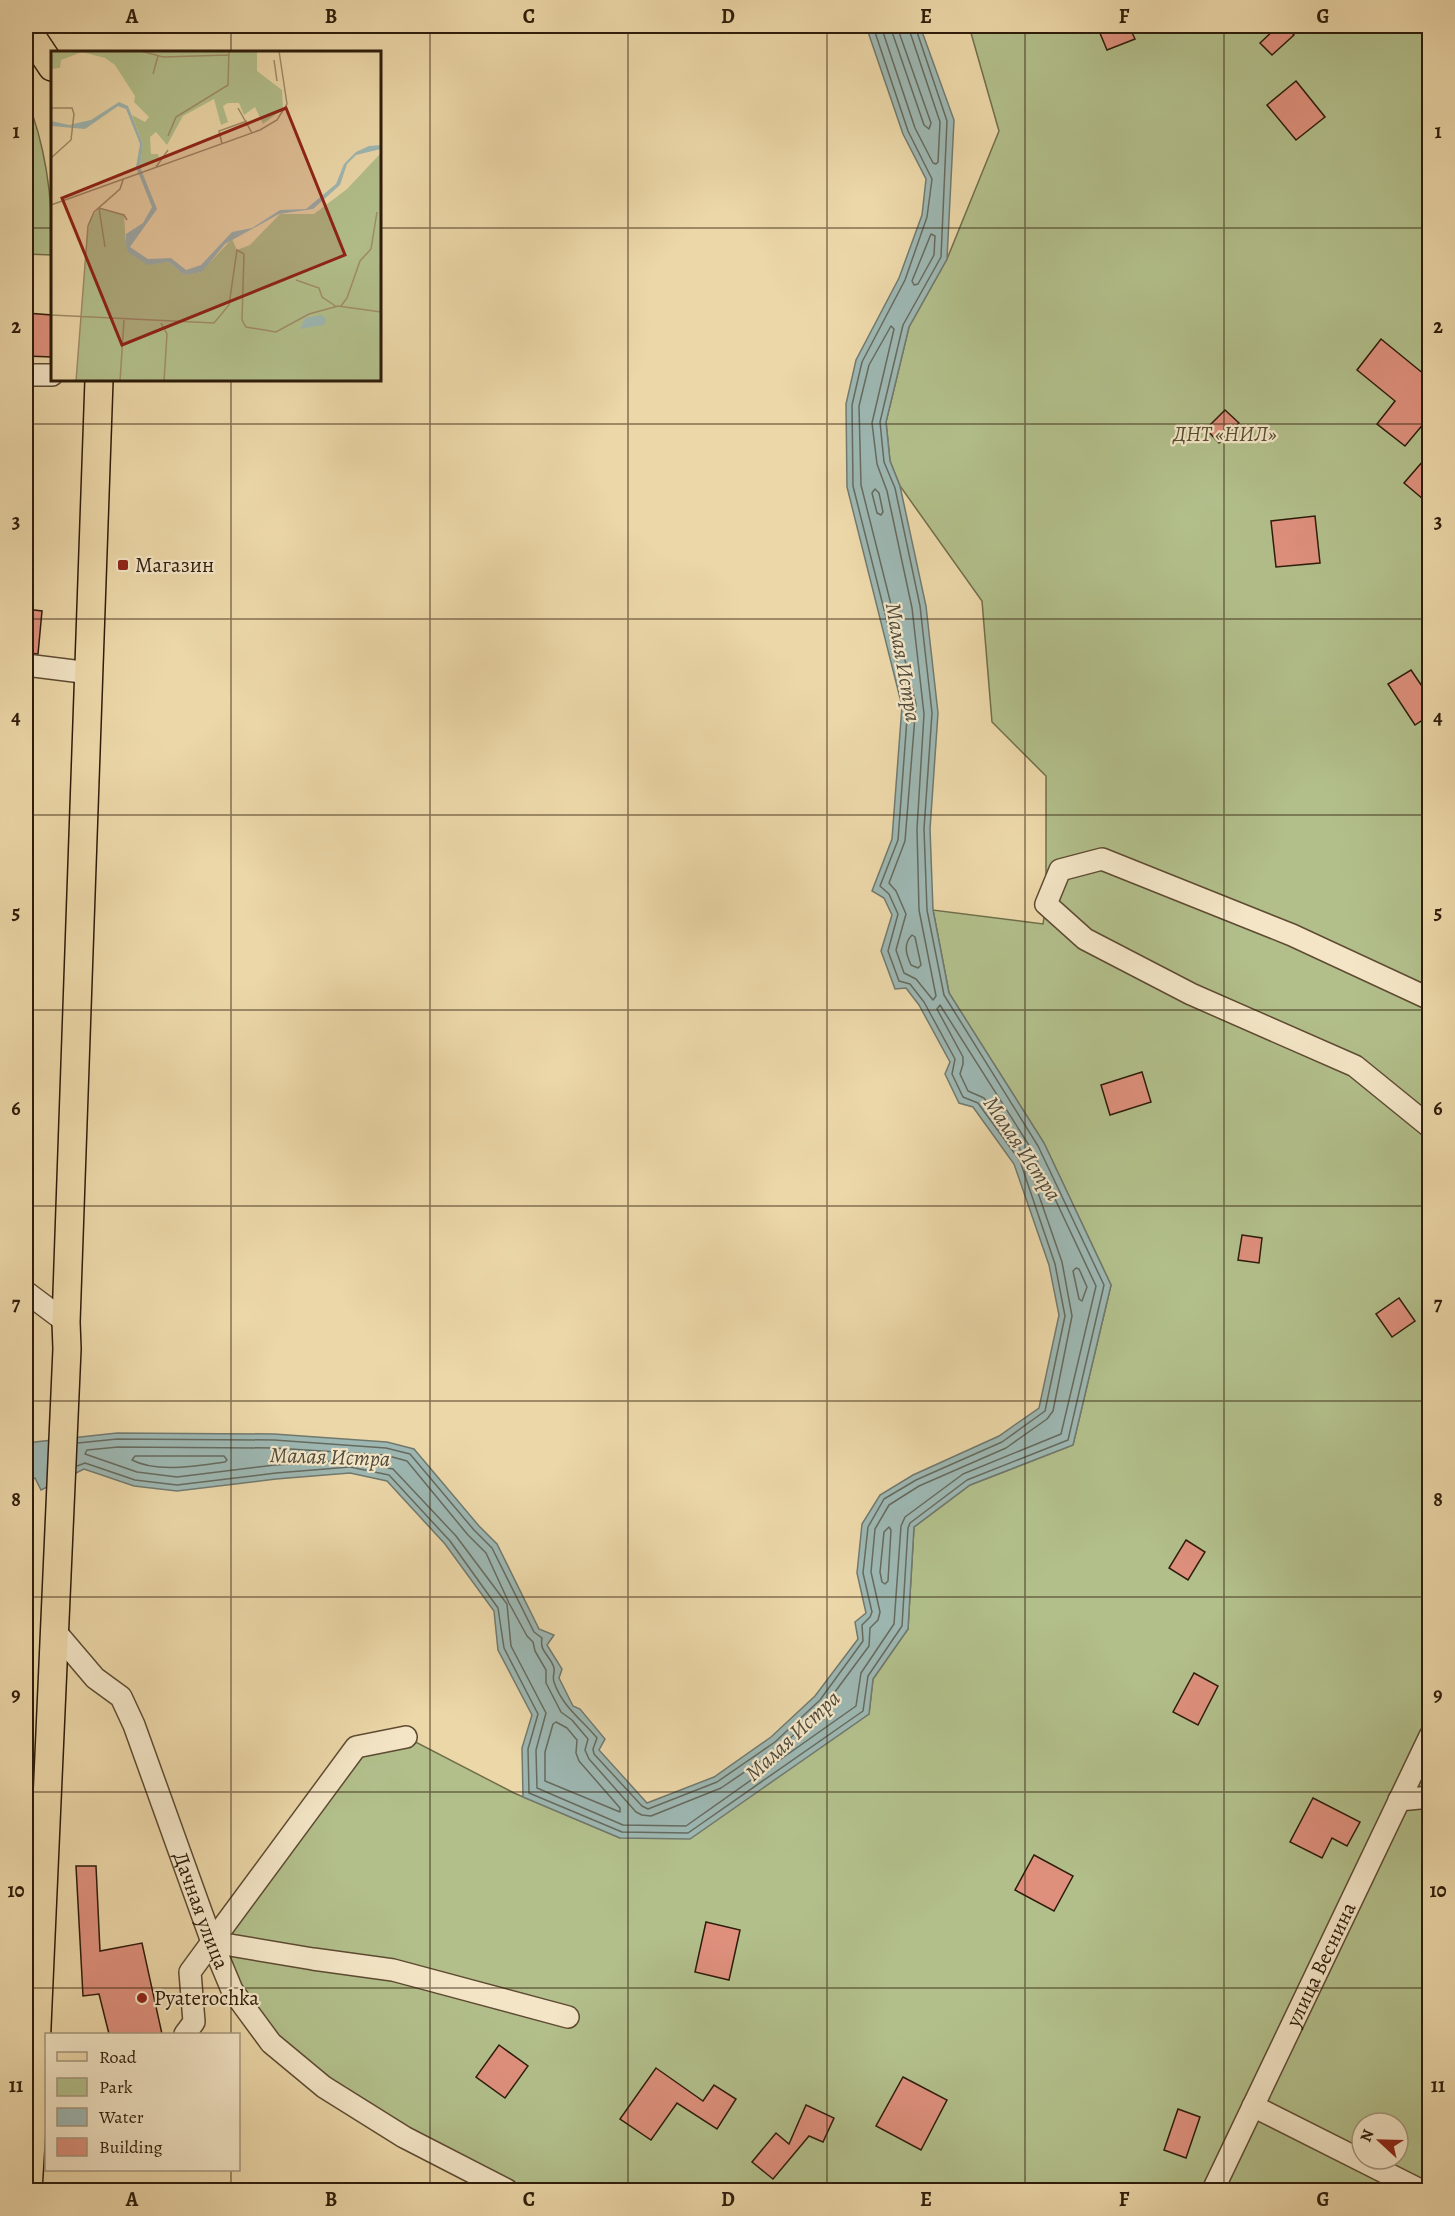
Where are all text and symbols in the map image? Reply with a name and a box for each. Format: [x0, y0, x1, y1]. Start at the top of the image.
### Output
text: A [125, 3, 139, 30]
text: B [325, 3, 337, 30]
text: C [523, 3, 535, 30]
text: D [721, 3, 735, 30]
text: E [920, 3, 932, 30]
text: F [1119, 3, 1130, 30]
text: G [1316, 3, 1330, 30]
inset map [51, 51, 381, 381]
text: 1 [12, 118, 20, 145]
text: 1 [1434, 118, 1442, 145]
text: 2 [11, 313, 21, 340]
text: 2 [1433, 313, 1443, 340]
park label: ДНТ «НИЛ» [1171, 420, 1277, 448]
text: 3 [12, 508, 20, 535]
text: 3 [1434, 508, 1442, 535]
place label: Магазин [135, 551, 214, 579]
marker: Магазин [116, 558, 130, 572]
water label: Малая Истра [878, 600, 928, 724]
text: 4 [11, 704, 21, 731]
text: 4 [1433, 704, 1443, 731]
text: 5 [12, 899, 20, 926]
text: 5 [1434, 899, 1442, 926]
water label: Малая Истра [976, 1090, 1068, 1207]
text: 6 [11, 1095, 21, 1122]
text: 6 [1433, 1095, 1443, 1122]
text: 7 [12, 1290, 21, 1317]
text: 7 [1434, 1290, 1443, 1317]
water label: Малая Истра [269, 1440, 391, 1474]
text: 8 [11, 1486, 21, 1513]
text: 8 [1433, 1486, 1443, 1513]
text: 9 [11, 1681, 21, 1708]
text: 9 [1433, 1681, 1443, 1708]
water label: Малая Истра [738, 1684, 847, 1788]
street label: Дачная улица [167, 1848, 236, 1974]
text: 10 [7, 1877, 25, 1904]
text: 10 [1429, 1877, 1447, 1904]
street label: улица Веснина [1279, 1897, 1363, 2032]
place label: Pyaterochka [154, 1984, 259, 2012]
marker: Pyaterochka [135, 1991, 149, 2005]
legend [45, 2033, 240, 2171]
text: Road [99, 2045, 137, 2069]
text: 11 [9, 2072, 23, 2099]
text: 11 [1431, 2072, 1445, 2099]
text: Park [99, 2075, 133, 2099]
text: Water [98, 2105, 144, 2129]
north arrow [1350, 2111, 1410, 2171]
text: N [1355, 2126, 1380, 2145]
text: Building [99, 2135, 163, 2159]
text: A [125, 2186, 139, 2213]
text: B [325, 2186, 337, 2213]
text: C [523, 2186, 535, 2213]
text: D [721, 2186, 735, 2213]
text: E [920, 2186, 932, 2213]
text: F [1119, 2186, 1130, 2213]
text: G [1316, 2186, 1330, 2213]

